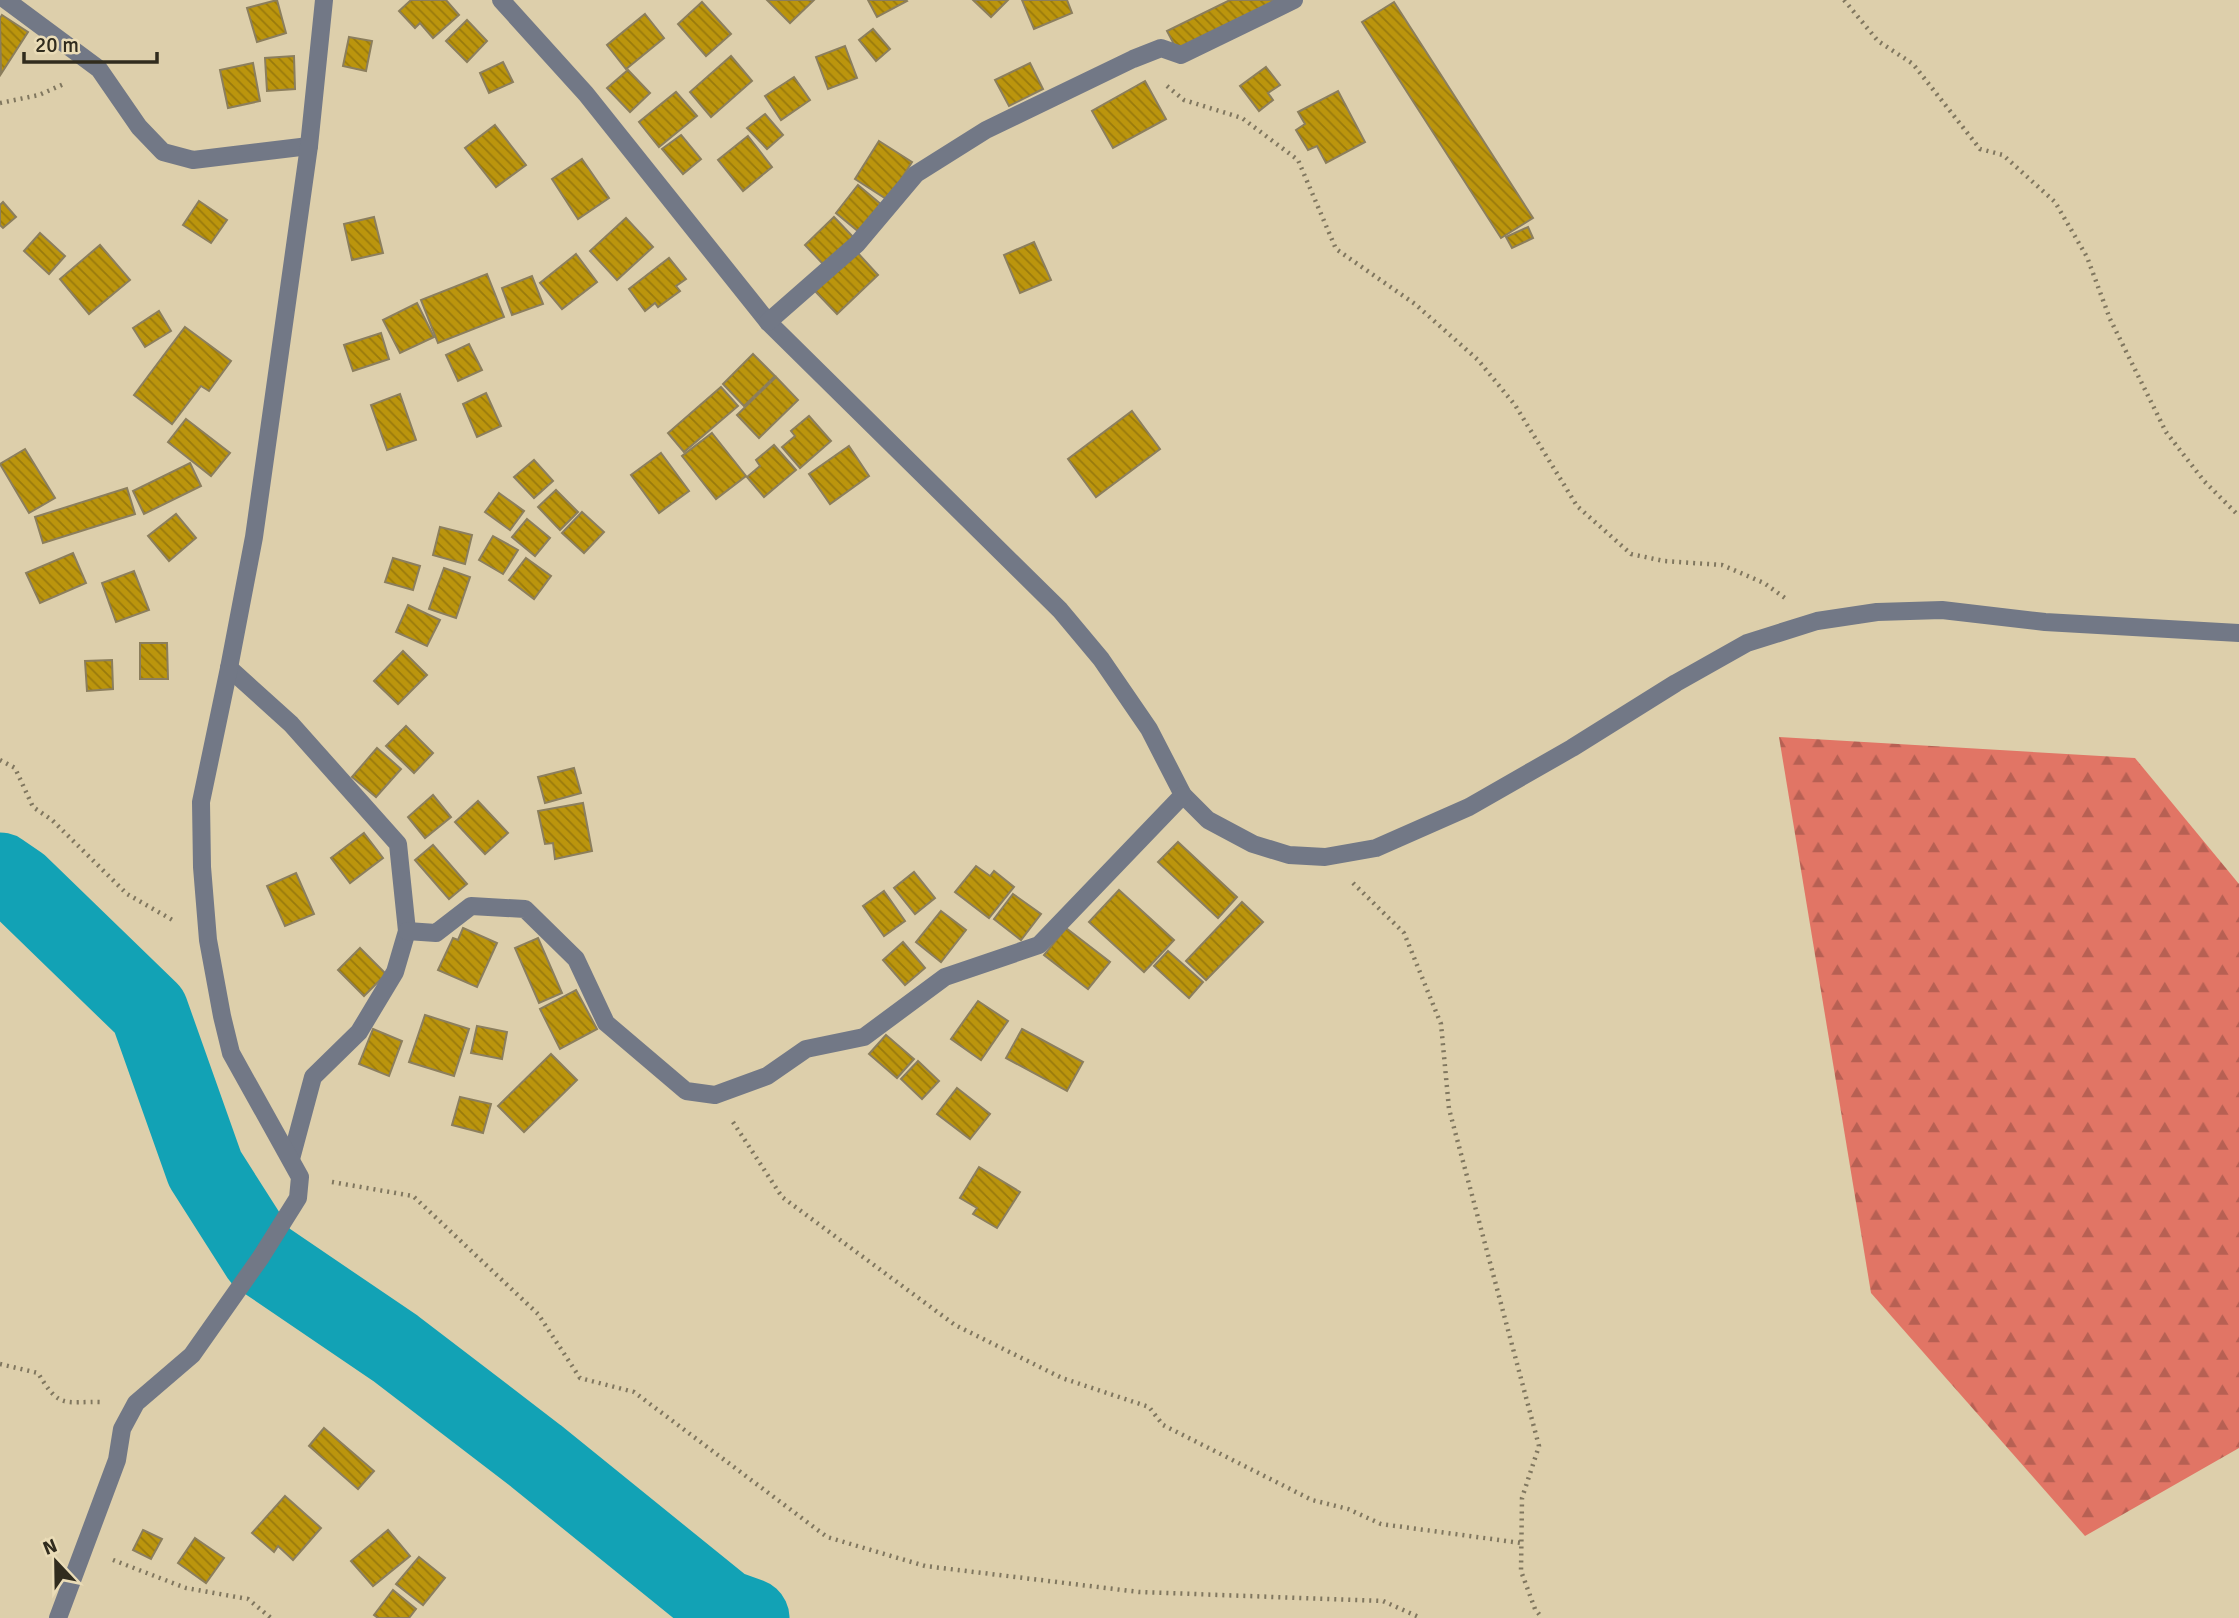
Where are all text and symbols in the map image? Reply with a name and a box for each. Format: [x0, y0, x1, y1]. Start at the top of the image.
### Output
scale bar [24, 21, 158, 65]
text: 20 m [35, 32, 79, 58]
north arrow [21, 1527, 91, 1597]
text: N [39, 1534, 61, 1561]

